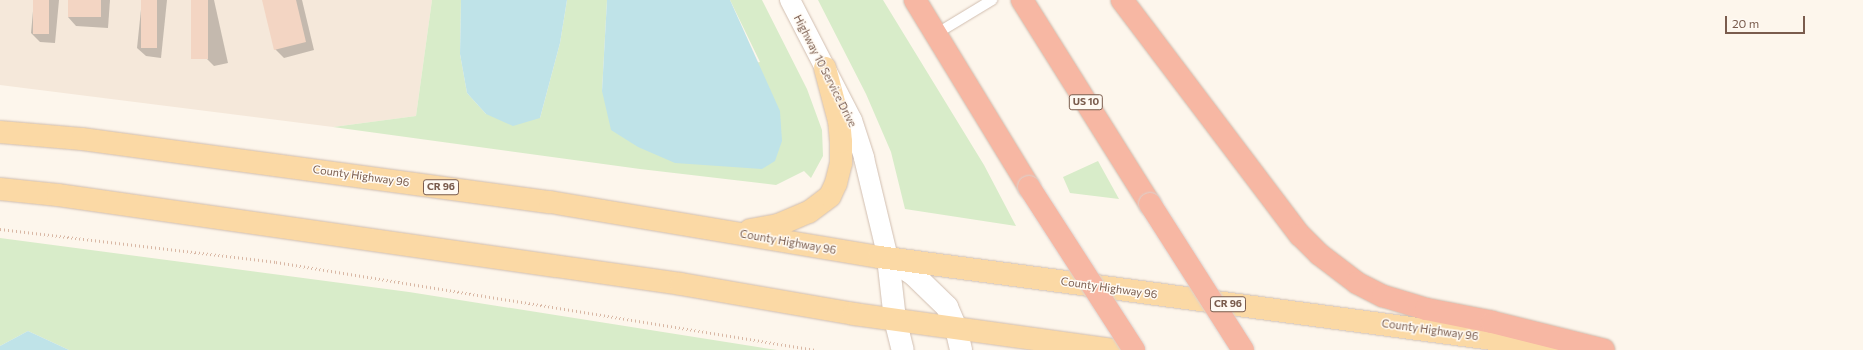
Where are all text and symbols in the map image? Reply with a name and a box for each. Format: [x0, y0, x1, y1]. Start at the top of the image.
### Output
scale bar [1727, 8, 1807, 34]
street label: Highway 10 Service Drive [791, 13, 859, 129]
text: 20 m [1732, 16, 1759, 30]
road number: US 10 [1068, 94, 1104, 110]
street label: County Highway 96 [312, 163, 410, 189]
road number: CR 96 [423, 179, 459, 195]
street label: County Highway 96 [739, 227, 837, 257]
street label: County Highway 96 [1060, 275, 1158, 301]
road number: CR 96 [1210, 296, 1246, 312]
street label: County Highway 96 [1381, 317, 1479, 343]

